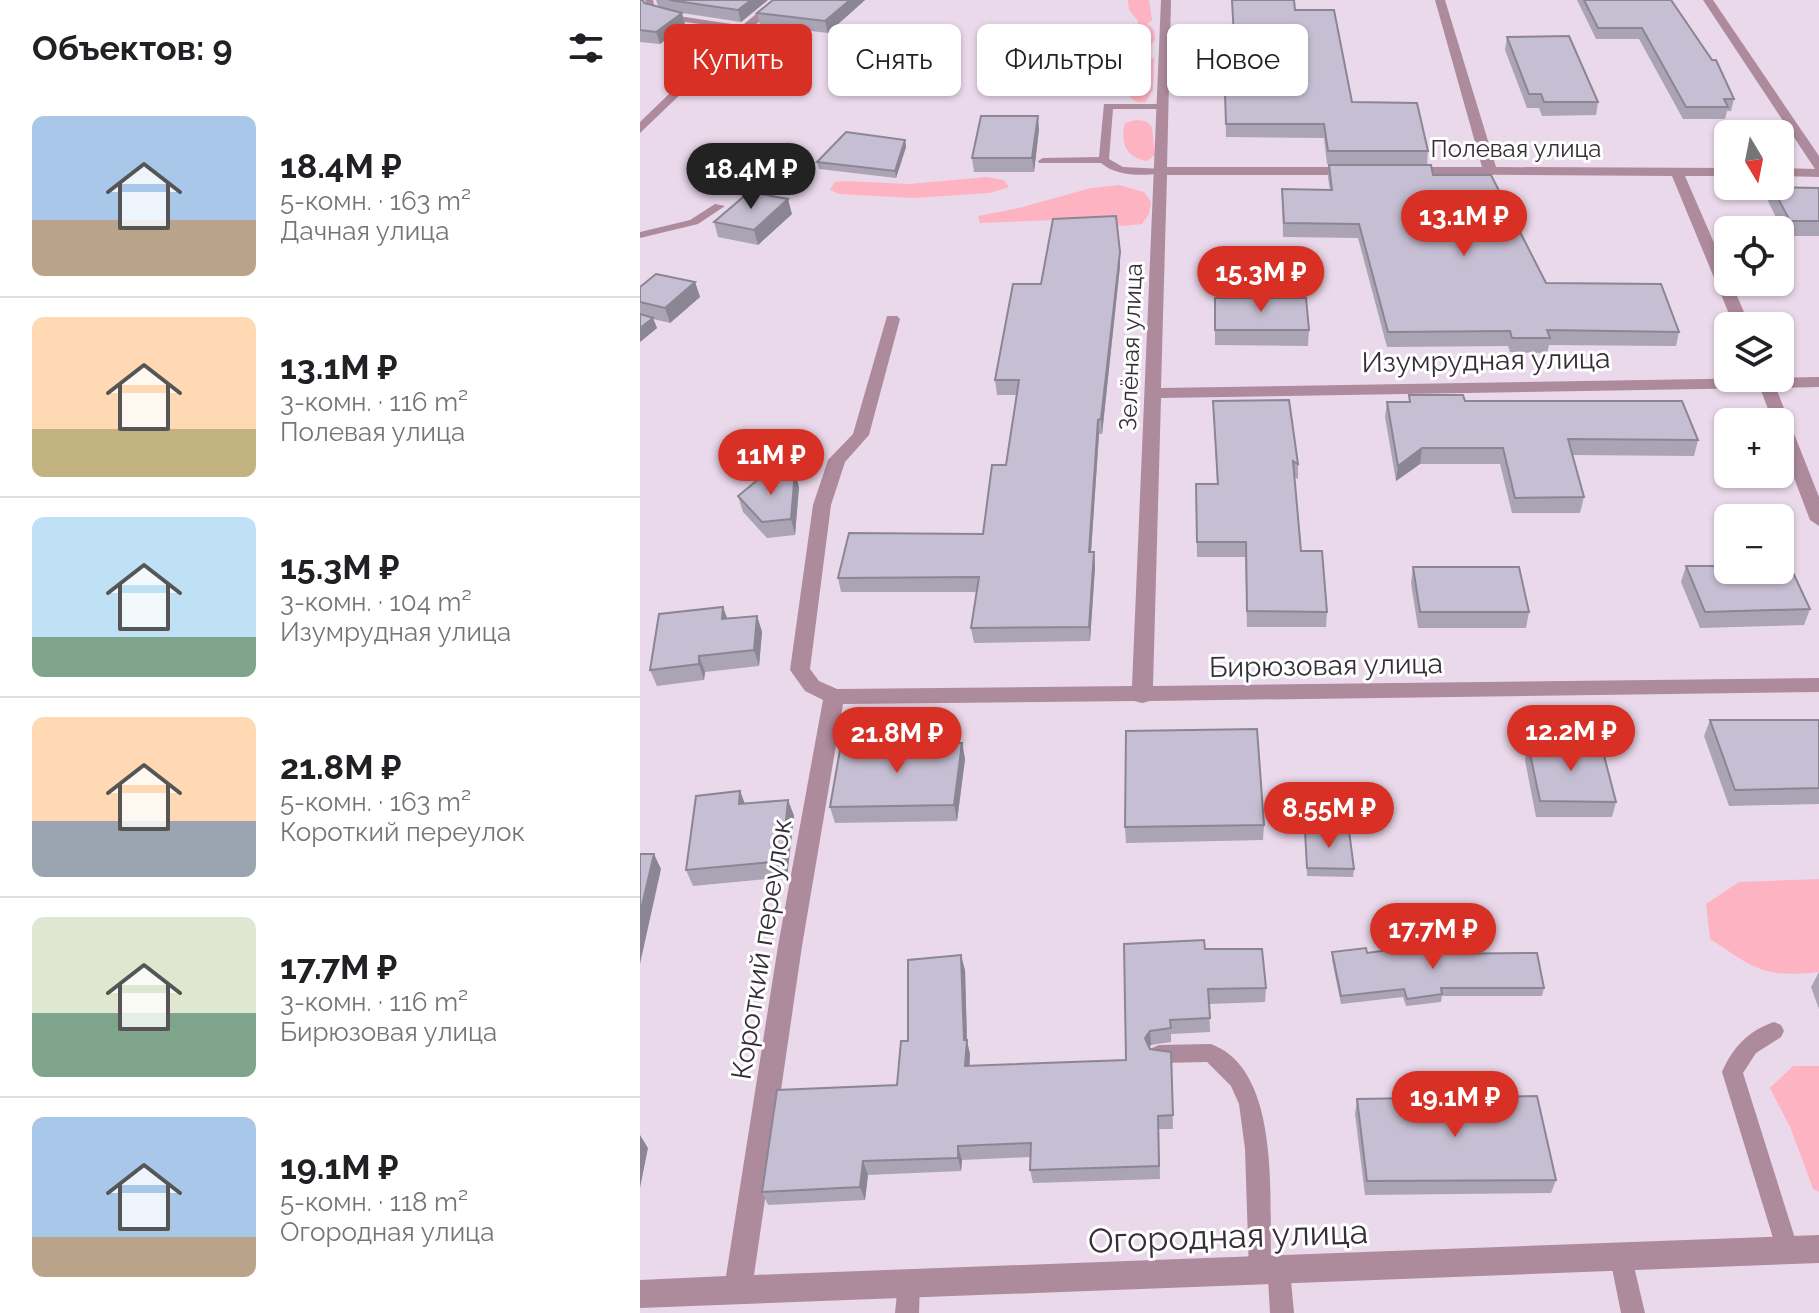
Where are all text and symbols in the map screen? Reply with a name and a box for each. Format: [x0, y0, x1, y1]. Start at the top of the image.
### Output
chip: Купить [664, 24, 812, 96]
chip: Снять [828, 24, 961, 96]
chip: Фильтры [977, 24, 1151, 96]
chip: Новое [1167, 24, 1308, 96]
icon: filters [564, 26, 608, 70]
text: Объектов: 9 [32, 28, 233, 68]
north arrow [1714, 120, 1794, 200]
map controls [1714, 120, 1794, 584]
street label: Полевая улица [1431, 134, 1601, 163]
pin: 18.4M ₽ [677, 143, 825, 211]
text: 18.4M ₽ [280, 146, 402, 186]
icon: home [96, 148, 192, 244]
text: 18.4M ₽ [704, 154, 798, 184]
text: 5-комн. · 163 m² [280, 186, 471, 216]
pin: 13.1M ₽ [1390, 190, 1538, 258]
text: 13.1M ₽ [1419, 201, 1509, 231]
text: Дачная улица [280, 216, 449, 246]
button: locate [1714, 216, 1794, 296]
pin: 15.3M ₽ [1187, 246, 1335, 314]
text: 15.3M ₽ [1215, 257, 1307, 287]
street label: Зелёная улица [1113, 263, 1148, 431]
button: layers [1714, 312, 1794, 392]
street label: Изумрудная улица [1361, 342, 1611, 379]
text: 13.1M ₽ [280, 347, 398, 387]
icon: home [96, 349, 192, 445]
text: 3-комн. · 116 m² [280, 387, 468, 417]
button: + [1714, 408, 1794, 488]
text: Полевая улица [280, 417, 465, 447]
pin: 11M ₽ [715, 429, 827, 497]
text: 11M ₽ [736, 440, 806, 470]
button: − [1714, 504, 1794, 584]
text: 15.3M ₽ [280, 547, 400, 587]
icon: home [96, 549, 192, 645]
text: 3-комн. · 104 m² [280, 587, 471, 617]
text: Изумрудная улица [280, 617, 511, 647]
street label: Бирюзовая улица [1209, 647, 1443, 684]
pin: 12.2M ₽ [1497, 705, 1645, 773]
pin: 21.8M ₽ [823, 707, 971, 775]
text: 12.2M ₽ [1525, 716, 1617, 746]
text: 21.8M ₽ [851, 718, 943, 748]
text: 21.8M ₽ [280, 747, 401, 787]
icon: home [96, 749, 192, 845]
pin: 8.55M ₽ [1255, 782, 1403, 850]
text: 5-комн. · 163 m² [280, 787, 471, 817]
text: 8.55M ₽ [1282, 793, 1376, 823]
street label: Короткий переулок [725, 816, 798, 1082]
text: Короткий переулок [280, 817, 525, 847]
pin: 17.7M ₽ [1359, 903, 1507, 971]
text: 17.7M ₽ [1388, 914, 1478, 944]
text: 17.7M ₽ [280, 947, 397, 987]
icon: home [96, 949, 192, 1045]
text: 3-комн. · 116 m² [280, 987, 468, 1017]
text: Бирюзовая улица [280, 1017, 497, 1047]
pin: 19.1M ₽ [1381, 1071, 1529, 1139]
text: 19.1M ₽ [1410, 1082, 1500, 1112]
text: 19.1M ₽ [280, 1147, 399, 1187]
icon: home [96, 1149, 192, 1245]
text: 5-комн. · 118 m² [280, 1187, 468, 1217]
street label: Огородная улица [1087, 1211, 1369, 1261]
text: Огородная улица [280, 1217, 494, 1247]

